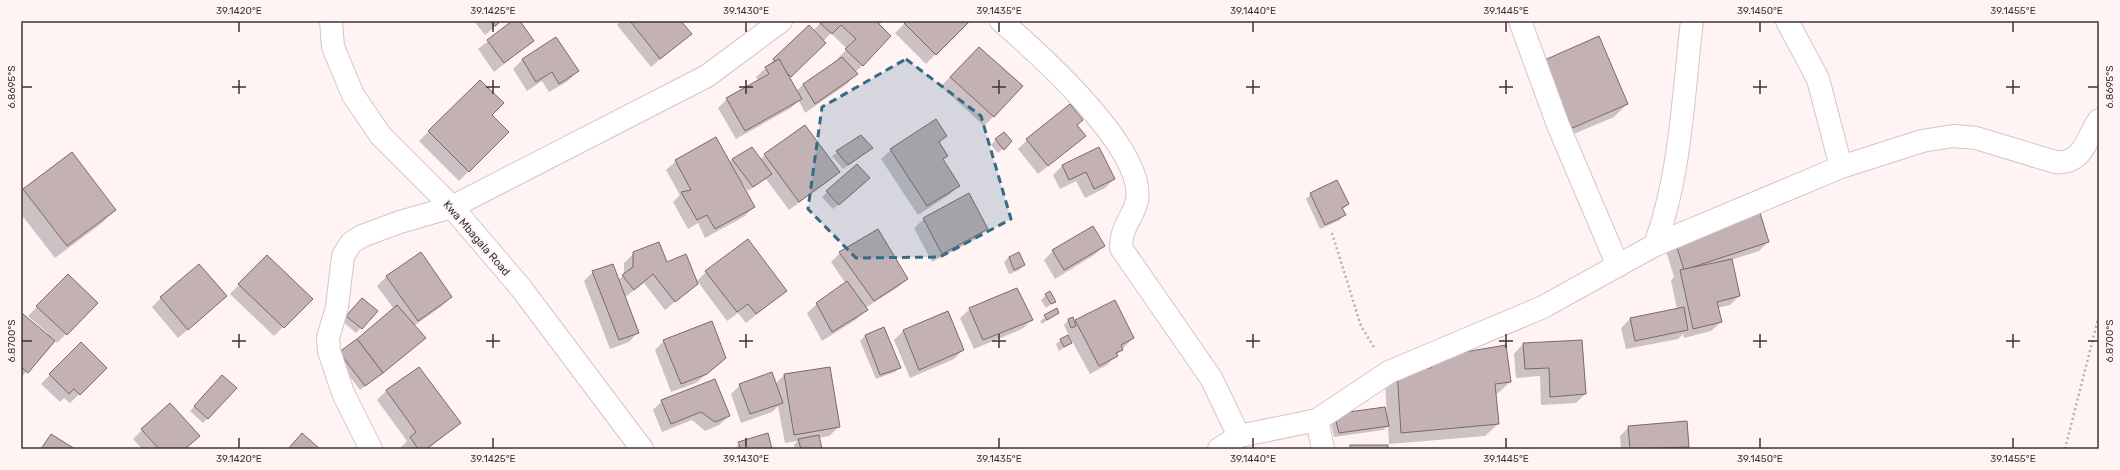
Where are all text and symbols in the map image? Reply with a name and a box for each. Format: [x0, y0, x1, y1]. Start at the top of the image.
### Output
text: 39.1420°E [216, 5, 262, 17]
text: 39.1425°E [470, 5, 516, 17]
text: 39.1430°E [723, 5, 769, 17]
text: 39.1435°E [976, 5, 1022, 17]
text: 39.1440°E [1230, 5, 1276, 17]
text: 39.1445°E [1483, 5, 1529, 17]
text: 39.1450°E [1737, 5, 1783, 17]
text: 39.1455°E [1990, 5, 2036, 17]
text: 6.8695°S [6, 66, 18, 108]
text: 6.8695°S [2104, 66, 2116, 108]
street label: Kwa Mbagala Road [441, 198, 513, 278]
text: 6.8700°S [6, 320, 18, 362]
text: 6.8700°S [2104, 320, 2116, 362]
text: 39.1420°E [216, 453, 262, 465]
text: 39.1425°E [470, 453, 516, 465]
text: 39.1430°E [723, 453, 769, 465]
text: 39.1435°E [976, 453, 1022, 465]
text: 39.1440°E [1230, 453, 1276, 465]
text: 39.1445°E [1483, 453, 1529, 465]
text: 39.1450°E [1737, 453, 1783, 465]
text: 39.1455°E [1990, 453, 2036, 465]

